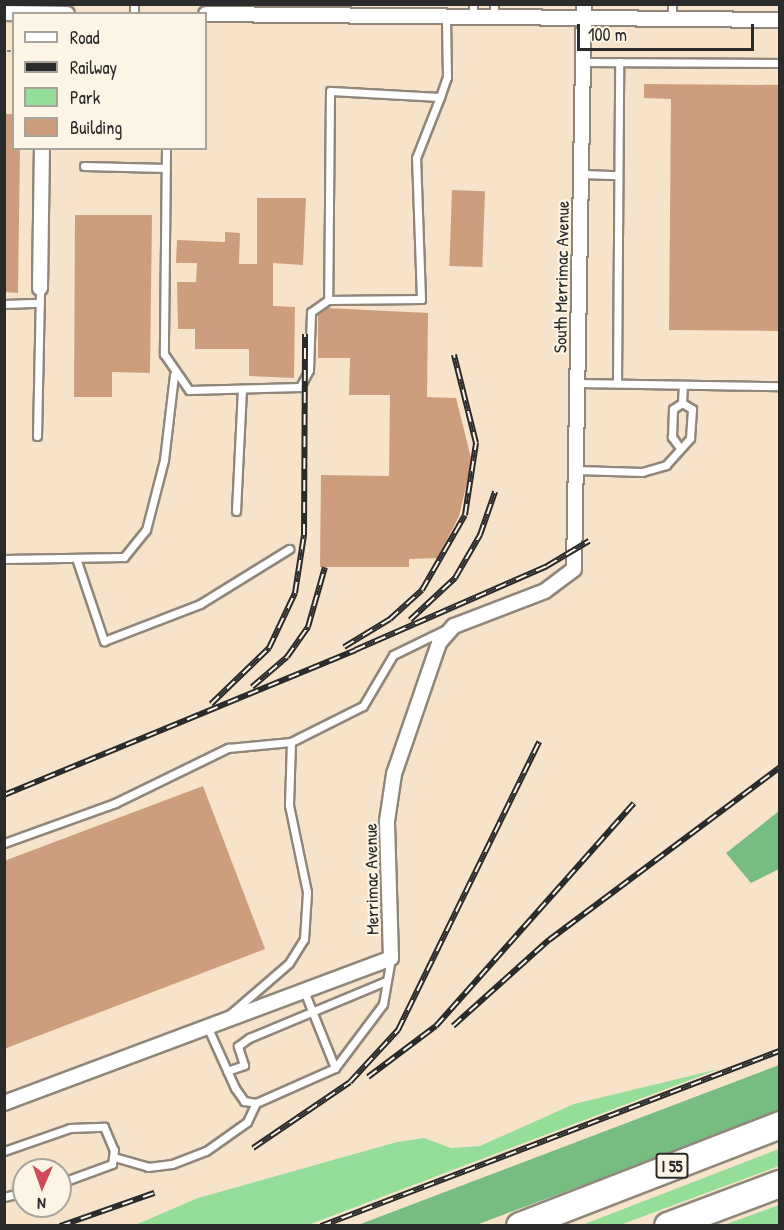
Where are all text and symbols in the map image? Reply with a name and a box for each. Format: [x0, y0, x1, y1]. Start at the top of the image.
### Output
legend [12, 12, 207, 150]
scale bar [580, 12, 757, 50]
text: 100 m [588, 22, 627, 47]
text: Road [70, 25, 100, 50]
text: Railway [70, 55, 117, 80]
text: Park [70, 85, 100, 110]
text: Building [70, 115, 122, 140]
street label: South Merrimac Avenue [550, 201, 574, 353]
street label: Merrimac Avenue [360, 823, 384, 935]
road number: I 55 [656, 1153, 688, 1179]
north arrow [12, 1158, 72, 1218]
text: N [37, 1193, 46, 1215]

